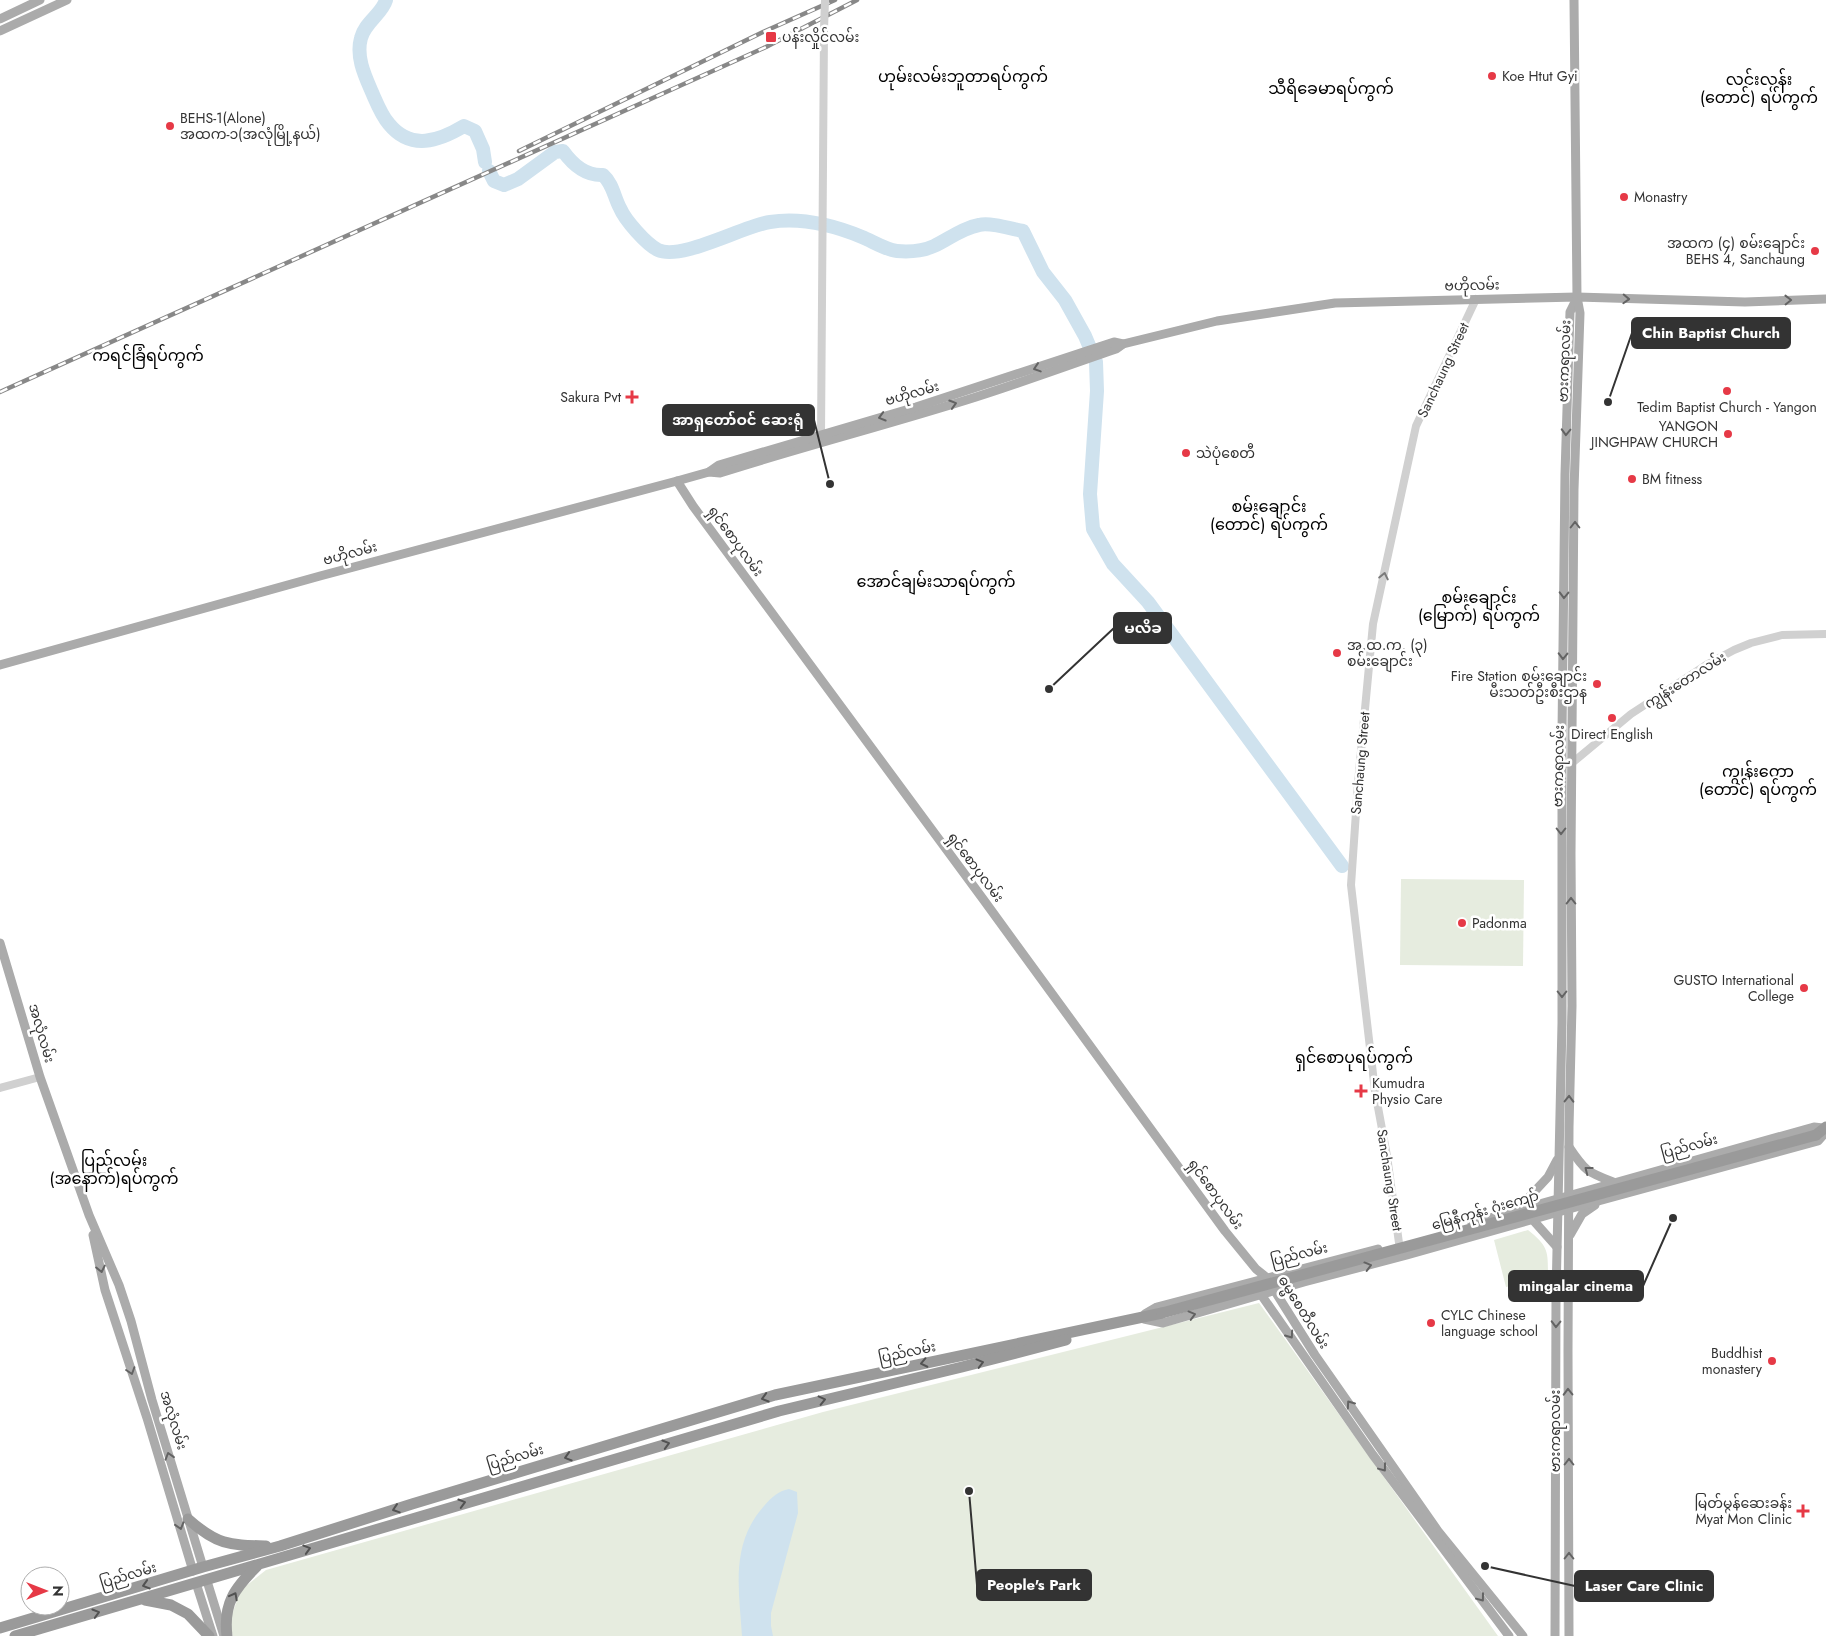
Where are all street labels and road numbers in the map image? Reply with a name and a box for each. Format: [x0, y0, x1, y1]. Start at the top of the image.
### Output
street label: ဗဟိုလမ်း [1444, 275, 1500, 297]
street label: Sanchaung Street [1412, 319, 1474, 421]
street label: ဗားကရာလမ်း [1553, 319, 1577, 403]
street label: ဗဟိုလမ်း [883, 376, 942, 412]
street label: ရှင်စောပုလမ်း [702, 502, 768, 581]
street label: ဗဟိုလမ်း [321, 536, 380, 572]
street label: ကျွန်းတောလမ်း [1640, 647, 1731, 716]
street label: Sanchaung Street [1346, 710, 1374, 815]
street label: ဗားကရာလမ်း [1547, 725, 1571, 807]
street label: ရှင်စောပုလမ်း [942, 828, 1009, 907]
street label: အလုံလမ်း [22, 1001, 60, 1066]
street label: Sanchaung Street [1372, 1128, 1408, 1233]
street label: ပြည်လမ်း [1658, 1129, 1720, 1165]
street label: ရှင်စောပုလမ်း [1182, 1155, 1248, 1234]
street label: မြေနီကုန်း ဂုံးကျော် [1429, 1185, 1541, 1237]
street label: ပြည်လမ်း [1268, 1237, 1330, 1273]
street label: ဓမ္မစေတီလမ်း [1272, 1272, 1334, 1354]
street label: ပြည်လမ်း [876, 1336, 938, 1370]
street label: အလုံလမ်း [154, 1388, 192, 1453]
street label: ဗားကရာလမ်း [1545, 1390, 1567, 1472]
street label: ပြည်လမ်း [484, 1439, 546, 1477]
street label: ပြည်လမ်း [97, 1557, 159, 1595]

